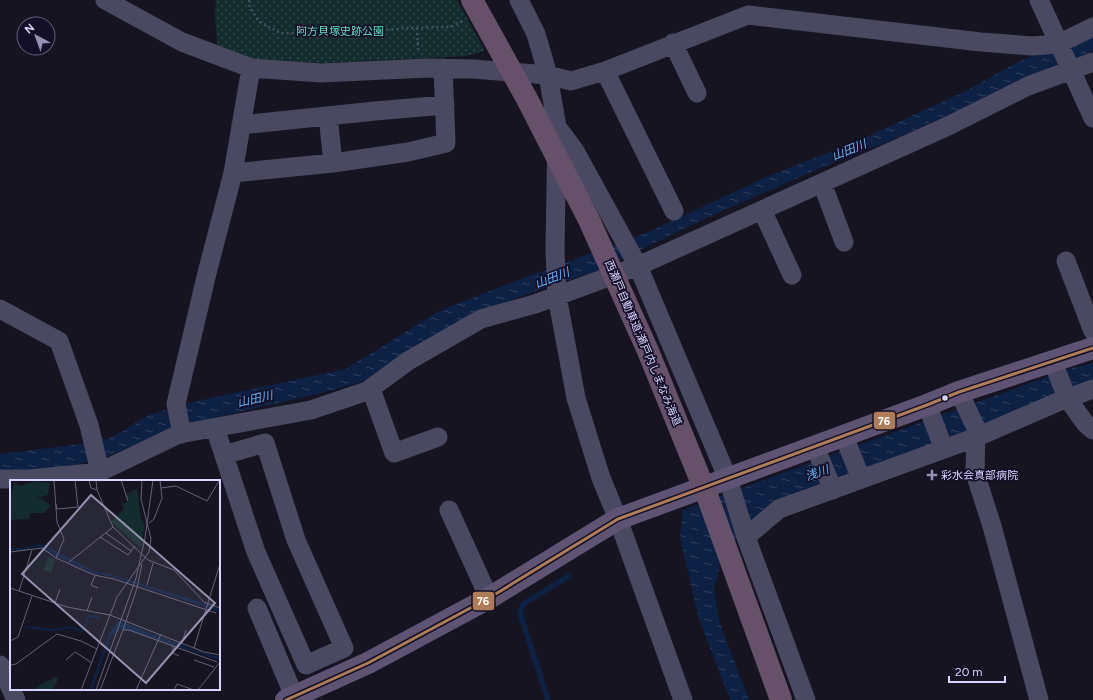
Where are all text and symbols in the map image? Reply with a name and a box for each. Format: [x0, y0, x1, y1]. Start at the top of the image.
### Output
north arrow [16, 16, 56, 56]
text: N [22, 21, 37, 37]
park label: 阿方貝塚史跡公園 [296, 25, 384, 38]
water label: 山田川 [830, 136, 870, 163]
street label: 西瀬戸自動車道;瀬戸内しまなみ海道 [602, 258, 684, 428]
water label: 山田川 [533, 264, 573, 291]
water label: 山田川 [236, 388, 276, 410]
unlabelled marker [940, 393, 950, 403]
line badge: 76 [873, 411, 896, 430]
text: 76 [878, 415, 891, 428]
water label: 浅川 [803, 462, 833, 484]
marker: 彩水会真部病院 [926, 469, 938, 481]
place label: 彩水会真部病院 [941, 469, 1018, 482]
inset map [10, 480, 220, 690]
line badge: 76 [472, 591, 495, 611]
text: 76 [477, 595, 490, 608]
scale bar [949, 658, 1005, 684]
text: 20 m [955, 665, 983, 679]

